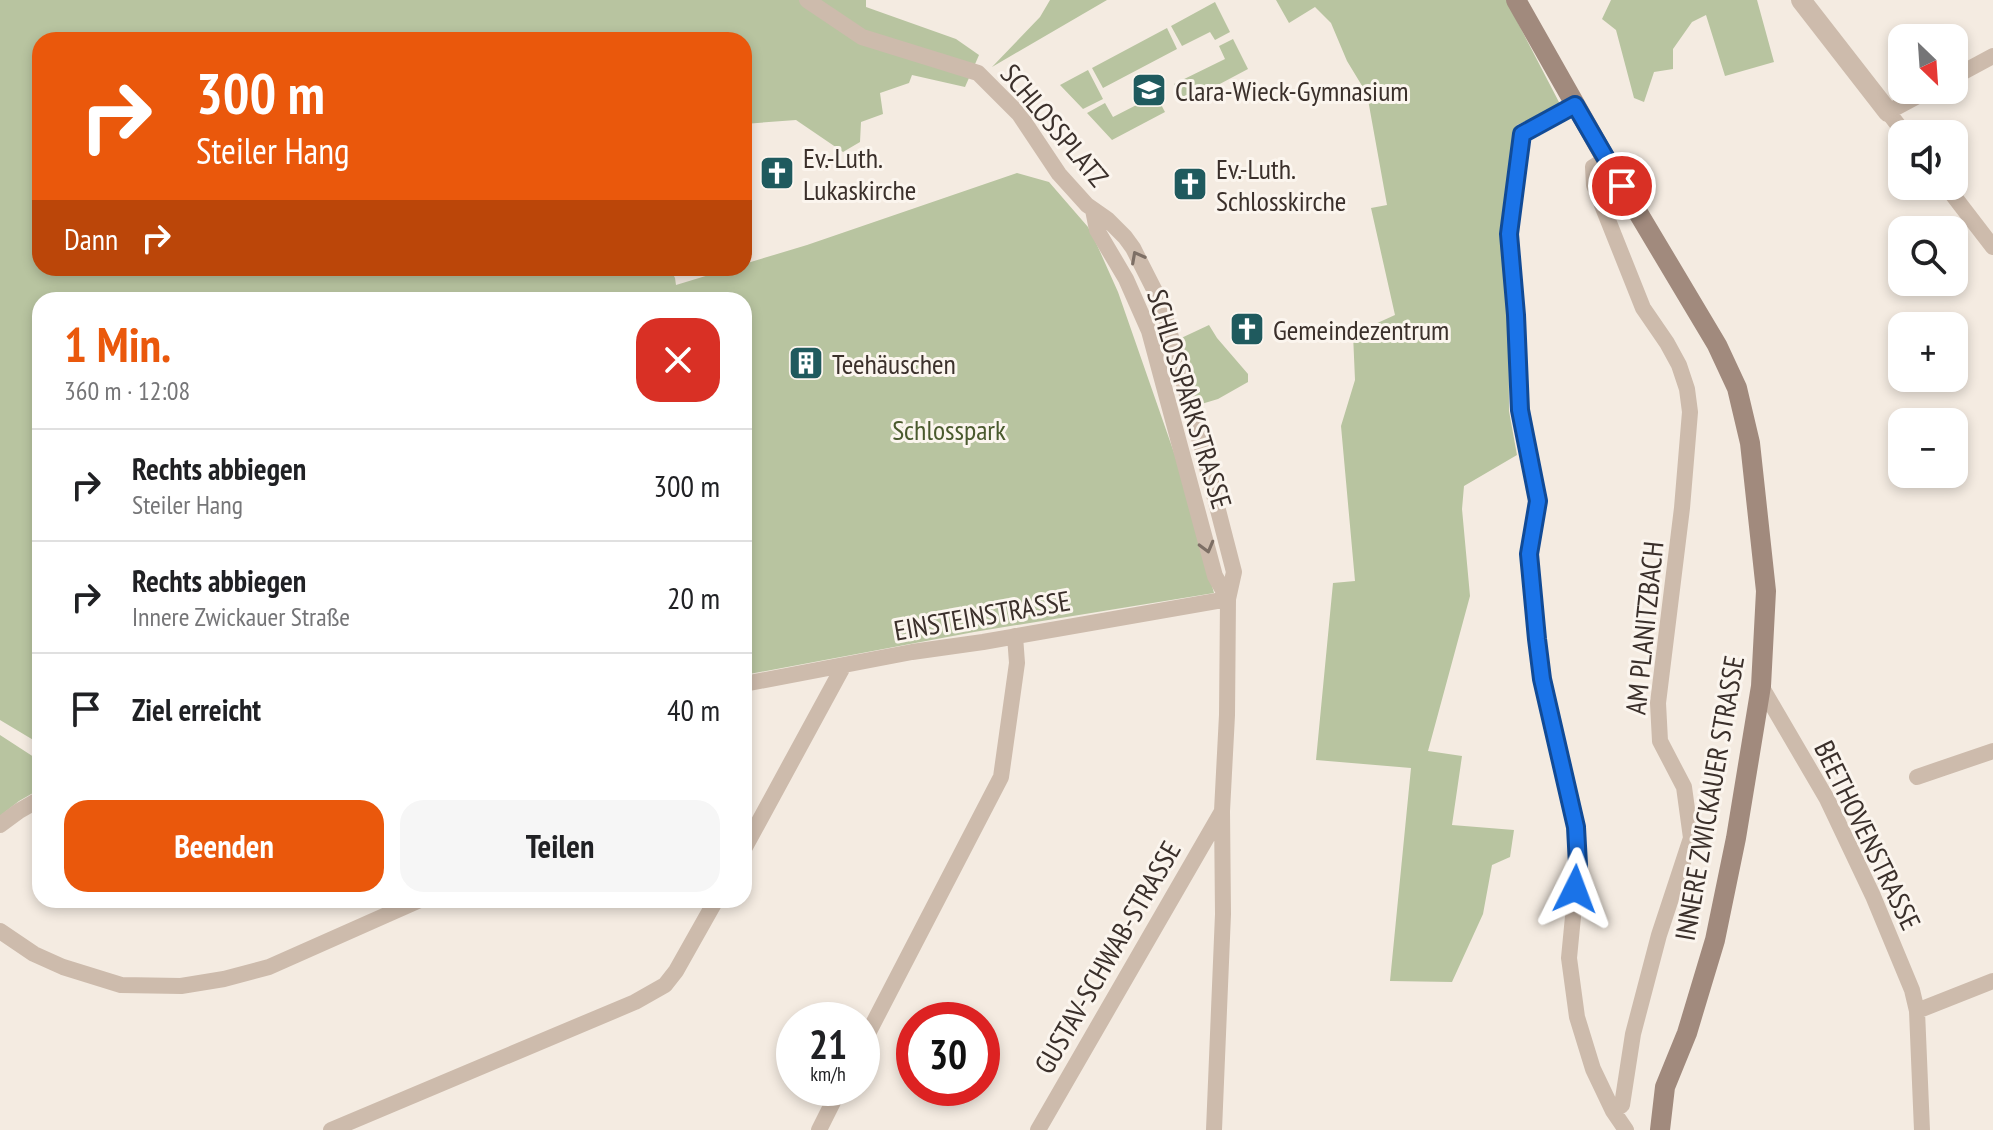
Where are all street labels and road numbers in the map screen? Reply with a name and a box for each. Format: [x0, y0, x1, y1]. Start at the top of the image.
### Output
street label: SCHLOSSPLATZ [993, 56, 1117, 194]
street label: SCHLOSSPARKSTRASSE [1139, 285, 1241, 513]
street label: AM PLANITZBACH [1617, 540, 1671, 716]
street label: EINSTEINSTRASSE [891, 581, 1073, 649]
street label: INNERE ZWICKAUER STRASSE [1666, 653, 1752, 943]
street label: BEETHOVENSTRASSE [1806, 734, 1930, 936]
street label: GUSTAV-SCHWAB-STRASSE [1025, 834, 1189, 1080]

